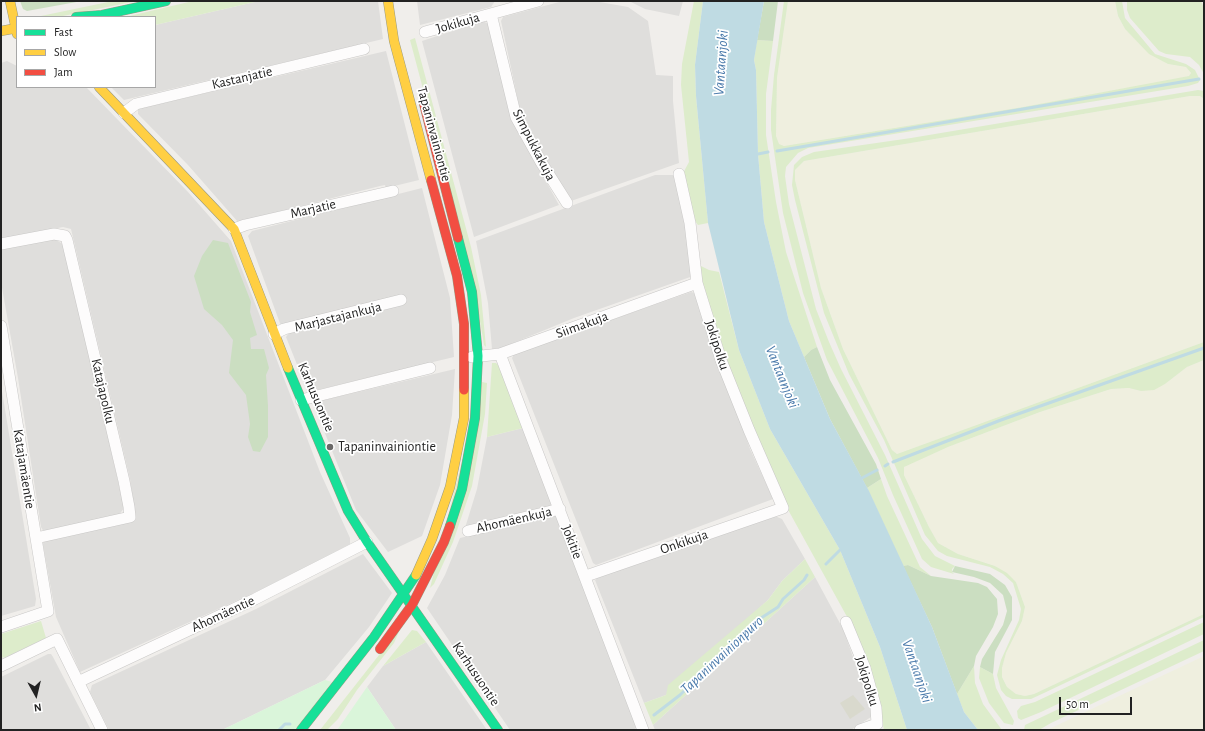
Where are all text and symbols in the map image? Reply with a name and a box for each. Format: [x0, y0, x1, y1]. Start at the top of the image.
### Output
street label: Jokikuja [434, 9, 482, 37]
legend [16, 16, 156, 88]
text: Fast [54, 26, 73, 38]
water label: Vantaanjoki [710, 30, 732, 96]
text: Slow [54, 46, 76, 58]
street label: Kastanjatie [210, 63, 274, 93]
text: Jam [54, 66, 73, 78]
street label: Tapaninvainiontie [413, 85, 455, 183]
street label: Simpukkakuja [509, 106, 559, 184]
street label: Marjatie [289, 196, 337, 222]
street label: Marjastajankuja [293, 298, 383, 336]
street label: Siimakuja [553, 308, 611, 342]
street label: Jokipolku [701, 318, 733, 372]
water label: Vantaanjoki [761, 343, 803, 411]
street label: Katajapolku [87, 357, 119, 425]
street label: Karhusuontie [294, 360, 338, 434]
street label: Katajamäentie [9, 428, 39, 510]
place label: Tapaninvainiontie [338, 439, 436, 455]
marker: Tapaninvainiontie [325, 442, 335, 452]
street label: Ahomäenkuja [475, 503, 553, 537]
street label: Jokitie [558, 523, 586, 561]
street label: Onkikuja [658, 526, 710, 558]
street label: Ahomäentie [189, 592, 257, 636]
water label: Tapaninvainionpuro [677, 612, 767, 698]
water label: Vantaanjoki [898, 637, 936, 705]
street label: Karhusuontie [449, 639, 503, 709]
street label: Jokipolku [851, 654, 883, 708]
north arrow [16, 675, 56, 715]
scale bar [1061, 689, 1134, 715]
text: 50 m [1066, 698, 1089, 710]
text: N [33, 701, 42, 713]

